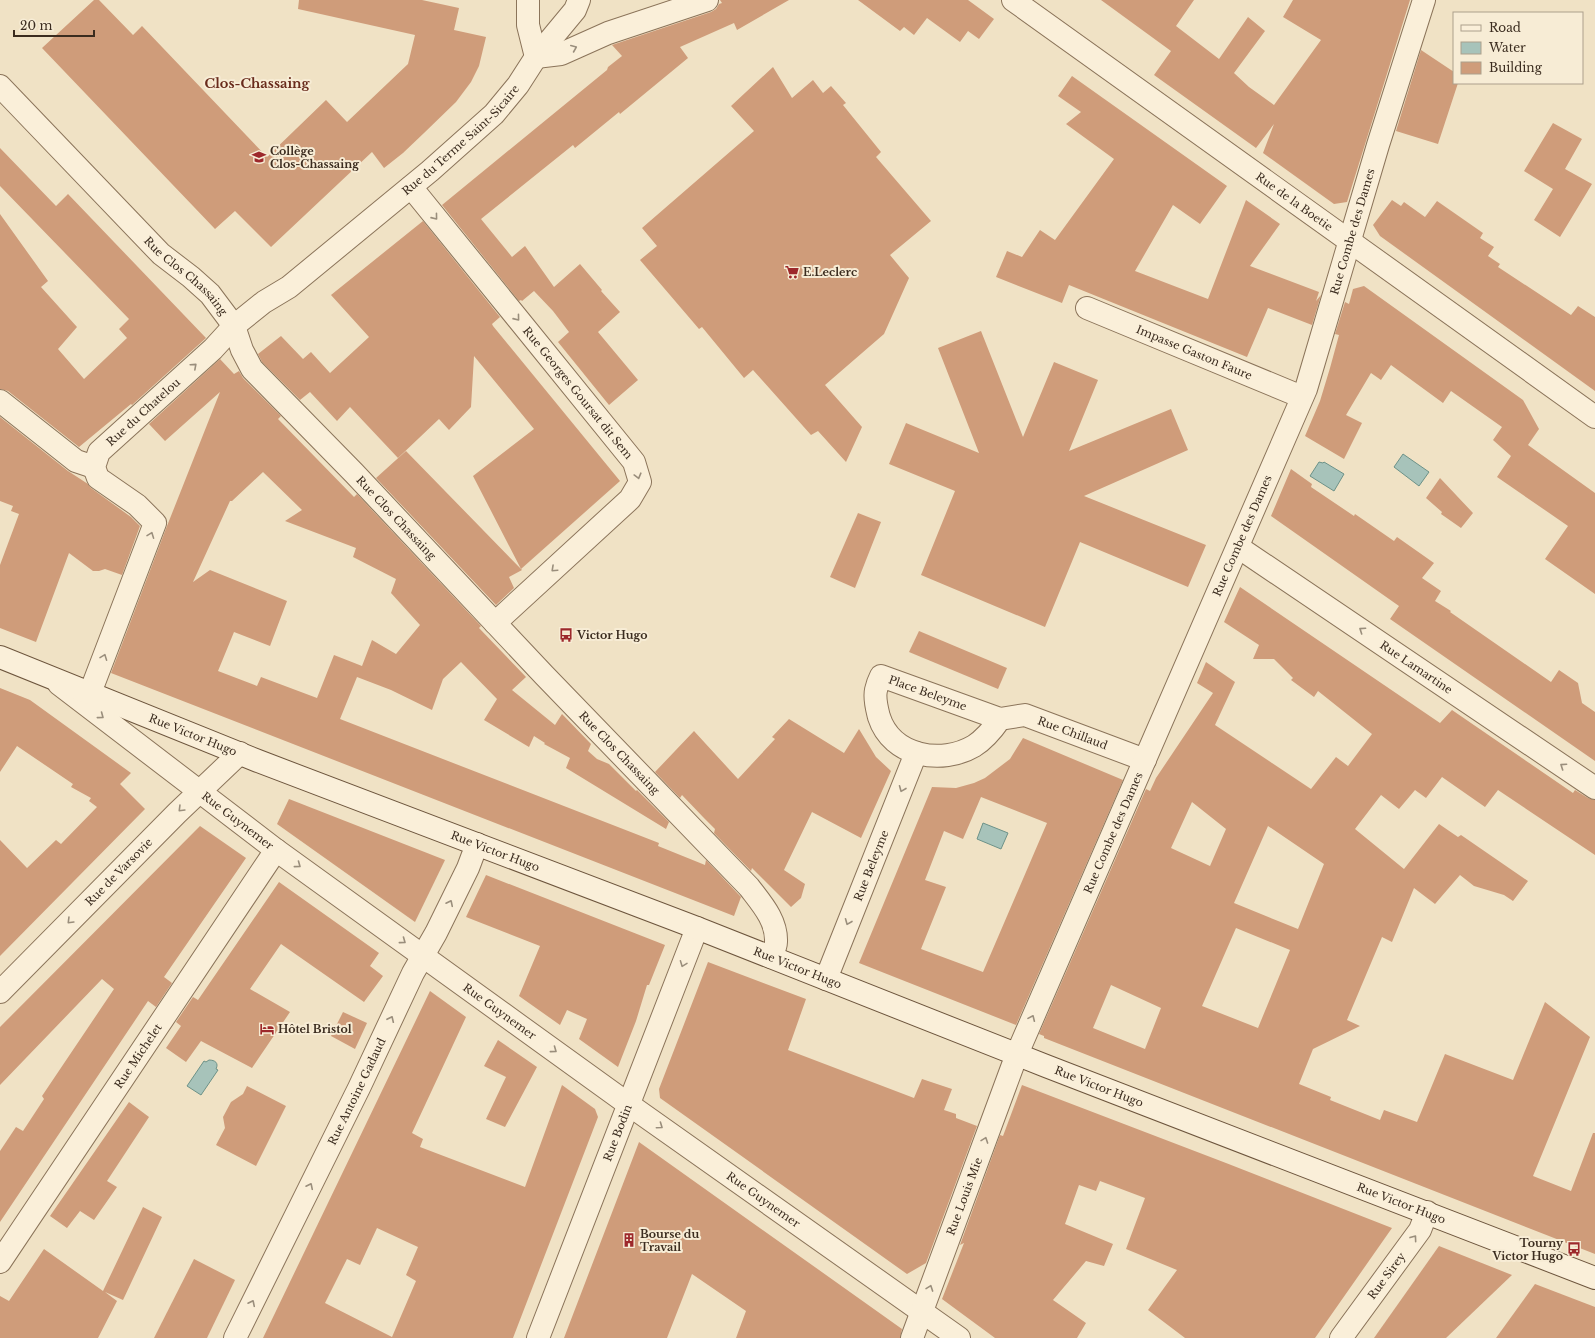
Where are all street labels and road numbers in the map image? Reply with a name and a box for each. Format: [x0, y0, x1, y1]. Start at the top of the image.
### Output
street label: Rue du Terme Saint-Sicaire [399, 82, 522, 198]
street label: Rue Combe des Dames [1327, 167, 1378, 296]
street label: Rue de la Boetie [1253, 169, 1335, 234]
street label: Rue Clos Chassaing [141, 234, 231, 318]
street label: Impasse Gaston Faure [1134, 322, 1254, 383]
street label: Rue Georges Goursat dit Sem [520, 324, 636, 462]
street label: Rue du Chatelou [103, 375, 183, 449]
street label: Rue Clos Chassaing [353, 473, 439, 563]
street label: Rue Combe des Dames [1210, 473, 1275, 598]
street label: Rue Lamartine [1377, 638, 1455, 697]
street label: Place Beleyme [887, 672, 969, 713]
street label: Rue Clos Chassaing [576, 708, 663, 797]
street label: Rue Victor Hugo [147, 711, 239, 759]
street label: Rue Chillaud [1036, 713, 1110, 753]
street label: Rue Combe des Dames [1081, 770, 1146, 896]
street label: Rue Guynemer [199, 789, 277, 853]
street label: Rue Victor Hugo [449, 828, 542, 874]
street label: Rue Beleyme [851, 828, 892, 903]
street label: Rue de Varsovie [82, 835, 155, 909]
street label: Rue Victor Hugo [751, 944, 844, 992]
street label: Rue Guynemer [460, 980, 540, 1043]
street label: Rue Michelet [111, 1020, 165, 1091]
street label: Rue Antoine Gadaud [325, 1035, 389, 1147]
street label: Rue Victor Hugo [1053, 1063, 1145, 1110]
street label: Rue Bodin [600, 1102, 635, 1163]
street label: Rue Louis Mie [944, 1155, 985, 1237]
street label: Rue Guynemer [724, 1169, 803, 1231]
street label: Rue Victor Hugo [1355, 1180, 1448, 1227]
street label: Rue Sirey [1365, 1250, 1408, 1302]

